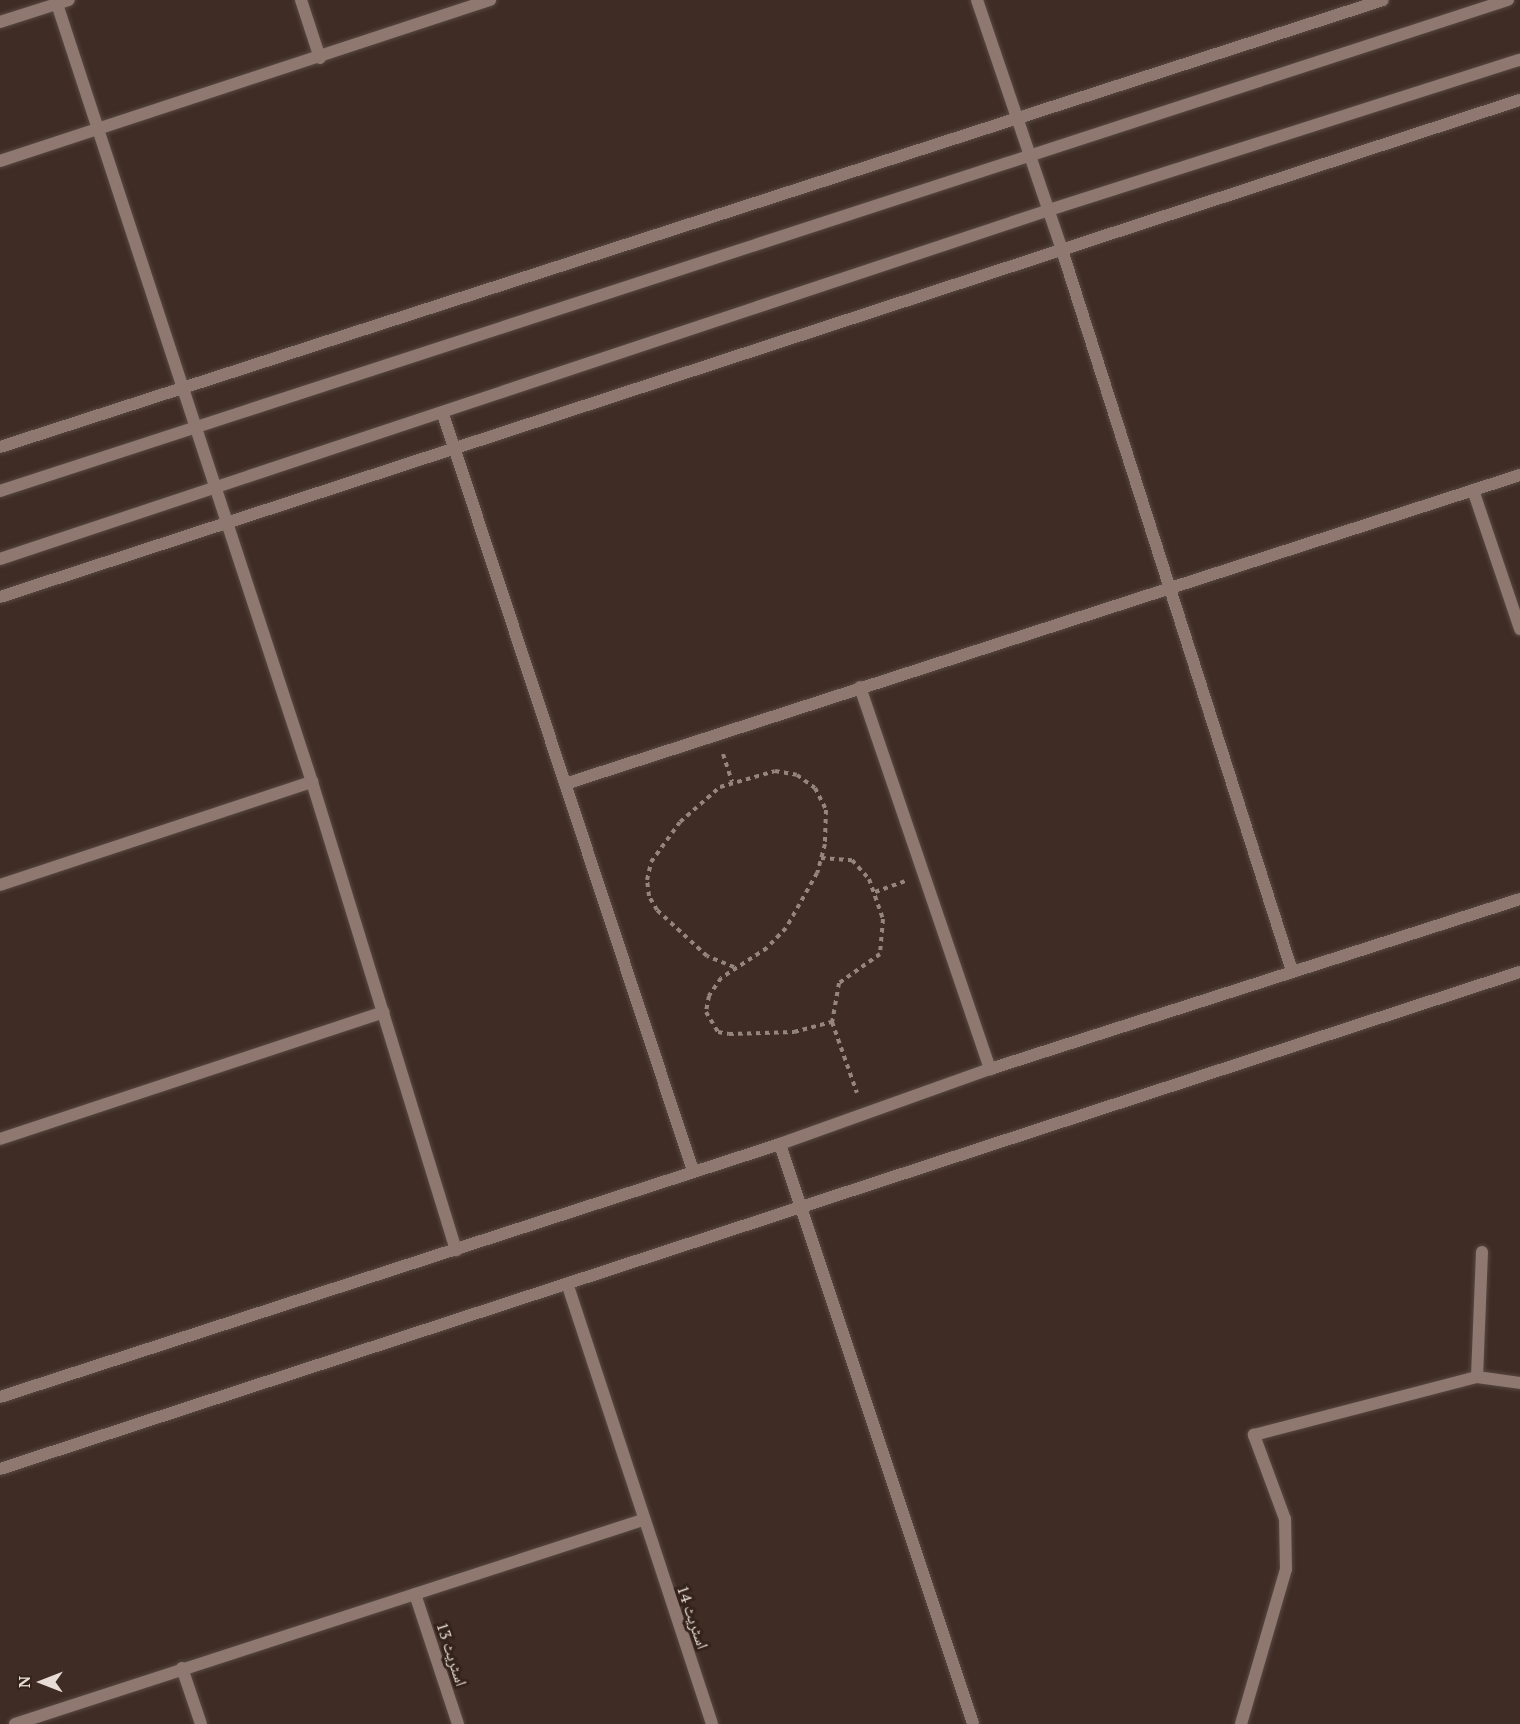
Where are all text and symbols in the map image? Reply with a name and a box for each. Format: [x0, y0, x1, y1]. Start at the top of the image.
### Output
street label: اسٹریٹ 14 [673, 1583, 713, 1651]
street label: اسٹریٹ 13 [433, 1620, 471, 1688]
north arrow [12, 1652, 72, 1712]
text: N [13, 1676, 35, 1688]

